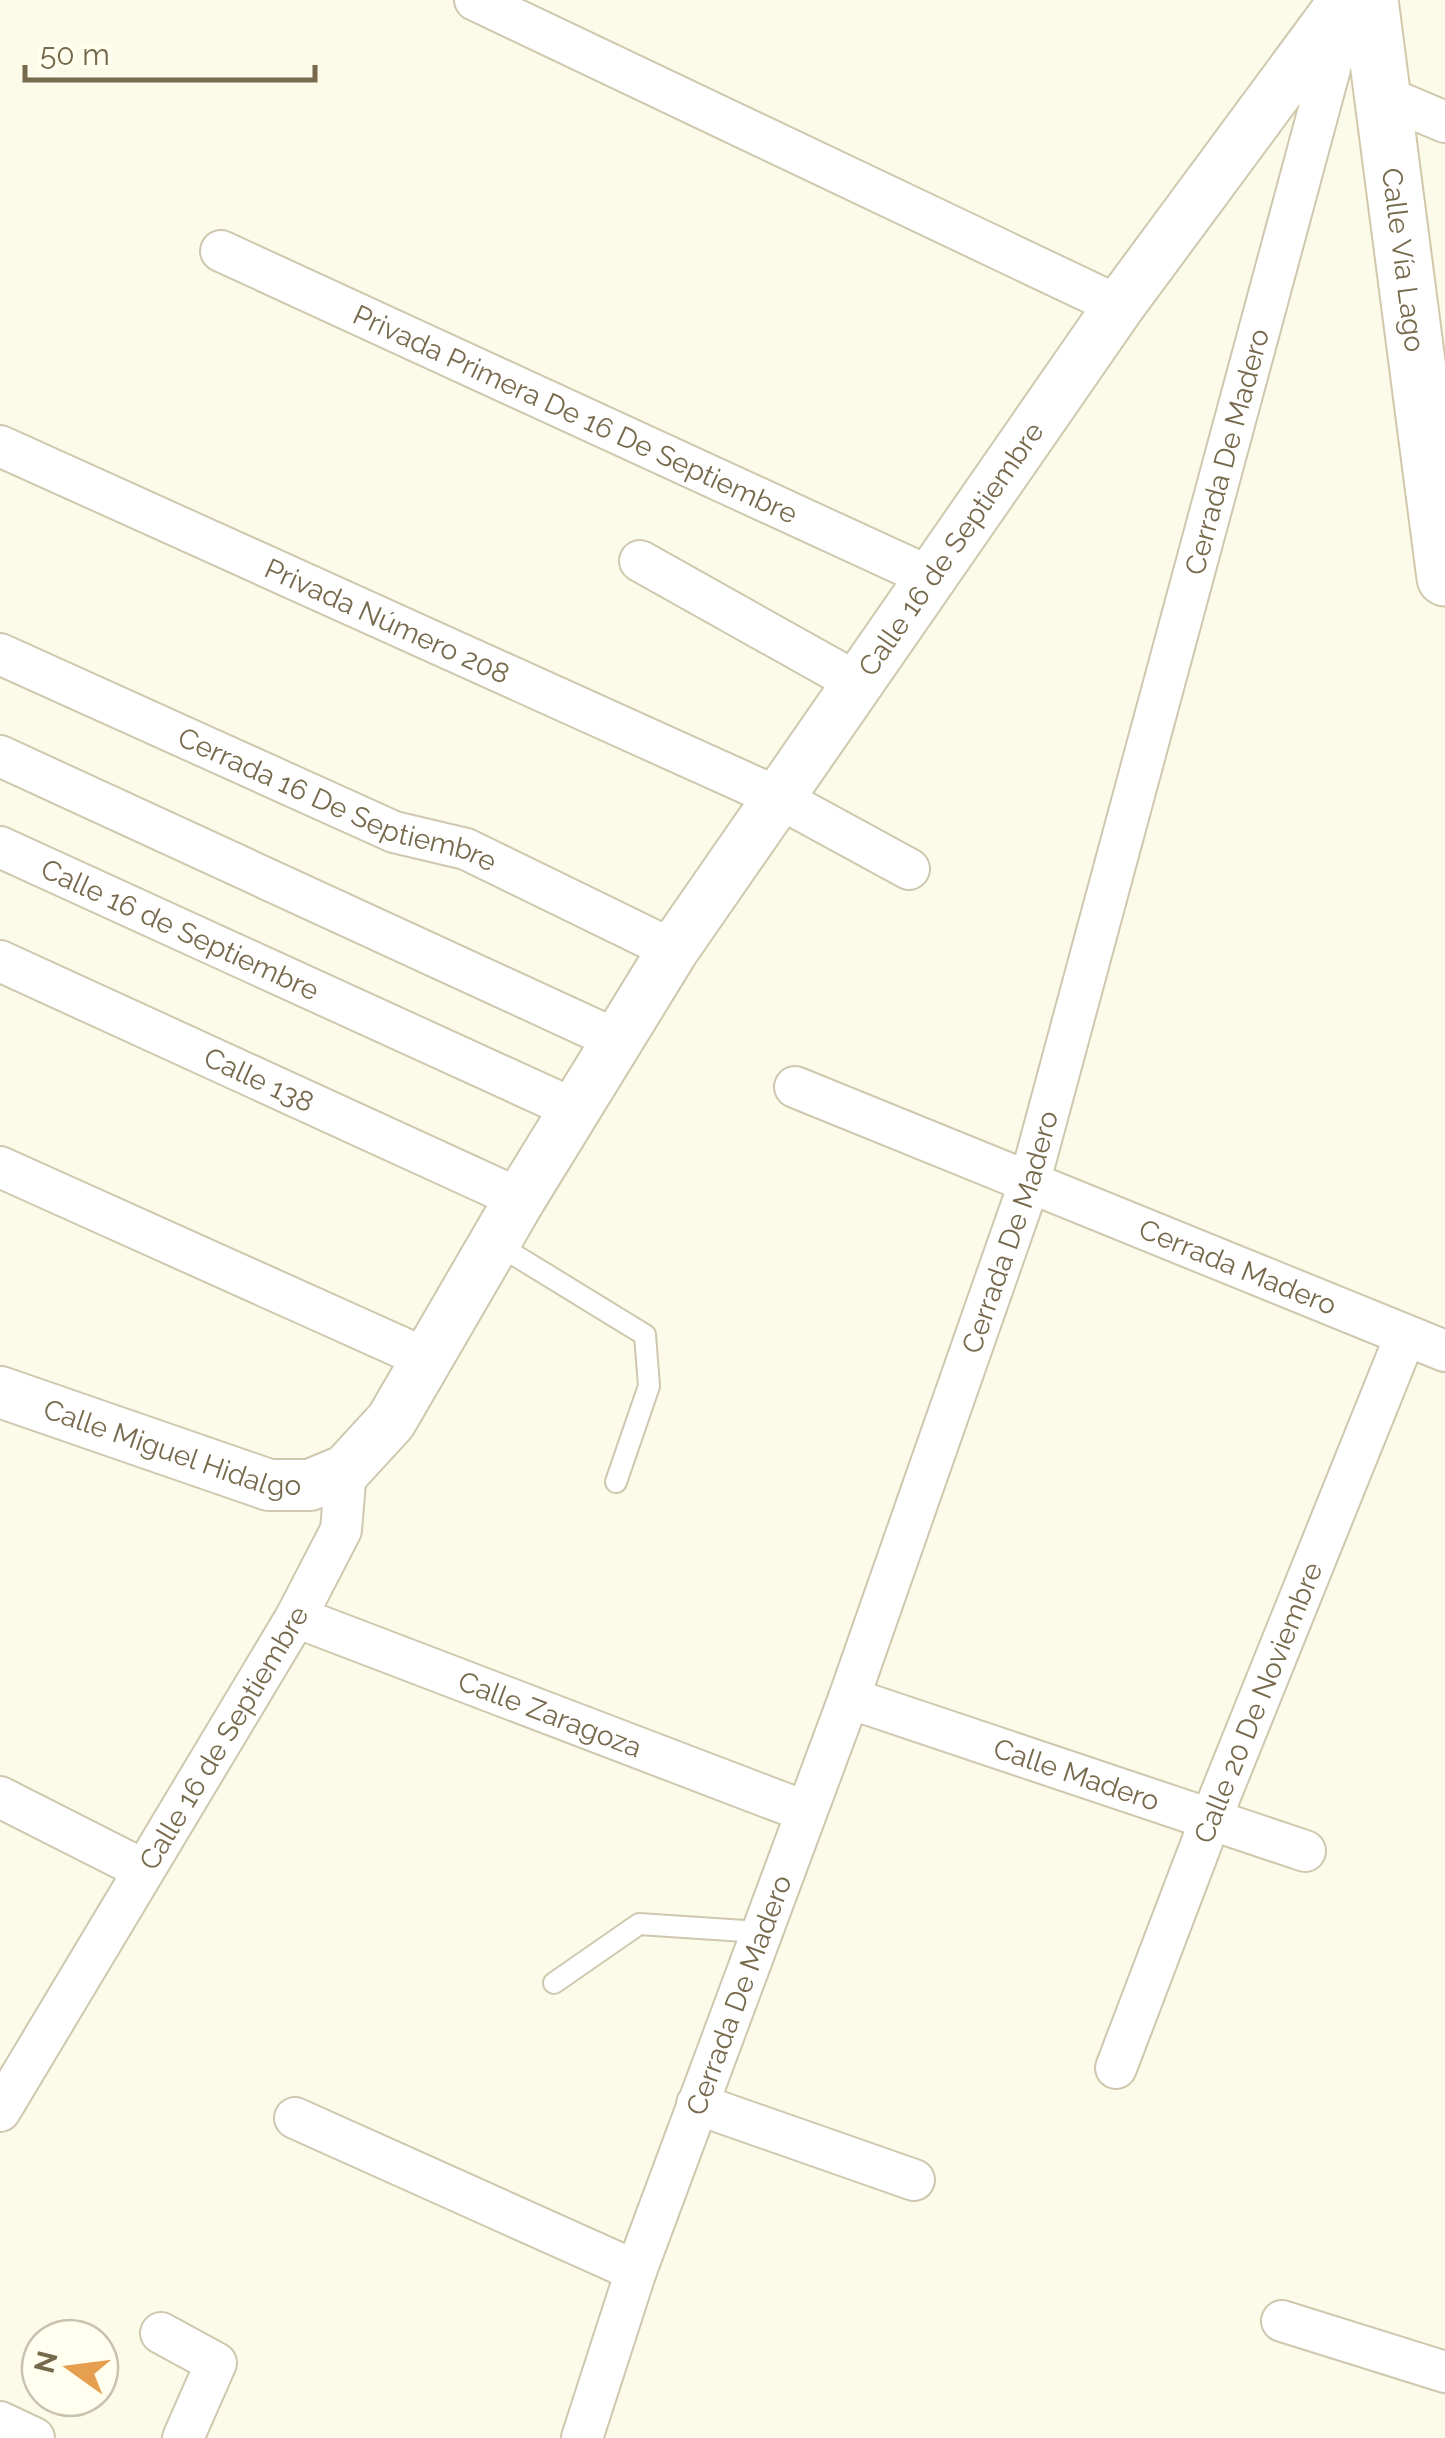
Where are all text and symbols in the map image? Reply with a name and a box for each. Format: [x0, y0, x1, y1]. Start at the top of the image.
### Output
scale bar [25, 20, 315, 82]
text: 50 m [40, 37, 110, 72]
street label: Calle Vía Lago [1375, 166, 1432, 354]
street label: Privada Primera De 16 De Septiembre [348, 298, 802, 531]
street label: Cerrada De Madero [1178, 325, 1276, 578]
street label: Calle 16 de Septiembre [852, 416, 1051, 683]
street label: Privada Número 208 [260, 552, 515, 691]
street label: Cerrada 16 De Septiembre [173, 721, 502, 878]
street label: Calle 16 de Septiembre [36, 852, 324, 1007]
street label: Calle 138 [199, 1041, 319, 1119]
street label: Cerrada De Madero [955, 1107, 1065, 1358]
street label: Cerrada Madero [1134, 1213, 1341, 1322]
street label: Calle Miguel Hidalgo [39, 1392, 301, 1502]
street label: Calle 20 De Noviembre [1187, 1558, 1329, 1848]
street label: Calle 16 de Septiembre [132, 1601, 316, 1876]
street label: Calle Zaragoza [453, 1664, 646, 1765]
street label: Calle Madero [989, 1732, 1164, 1818]
street label: Cerrada De Madero [679, 1871, 799, 2120]
north arrow [20, 2318, 120, 2418]
text: N [28, 2348, 65, 2376]

